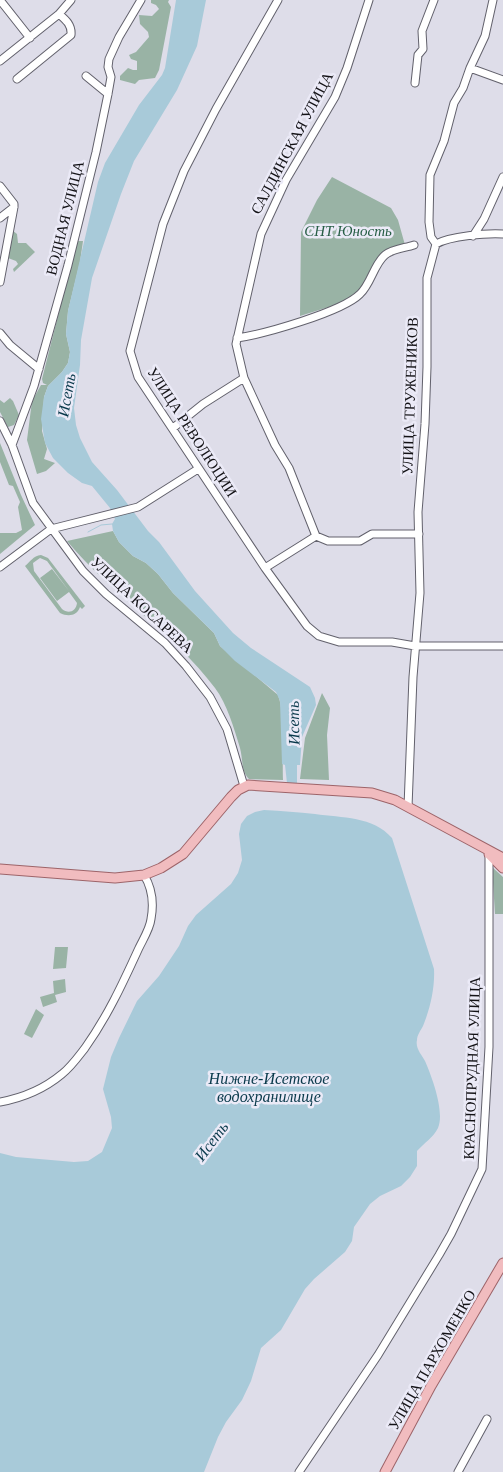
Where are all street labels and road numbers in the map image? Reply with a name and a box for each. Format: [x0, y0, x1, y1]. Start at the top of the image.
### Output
street label: САЛДИНСКАЯ УЛИЦА [248, 69, 336, 217]
street label: ВОДНАЯ УЛИЦА [43, 159, 87, 277]
street label: УЛИЦА ТРУЖЕНИКОВ [399, 317, 421, 475]
street label: УЛИЦА РЕВОЛЮЦИИ [144, 364, 240, 500]
street label: УЛИЦА КОСАРЕВА [88, 554, 196, 656]
street label: КРАСНОПРУДНАЯ УЛИЦА [461, 976, 483, 1160]
street label: УЛИЦА ПАРХОМЕНКО [385, 1287, 479, 1433]

